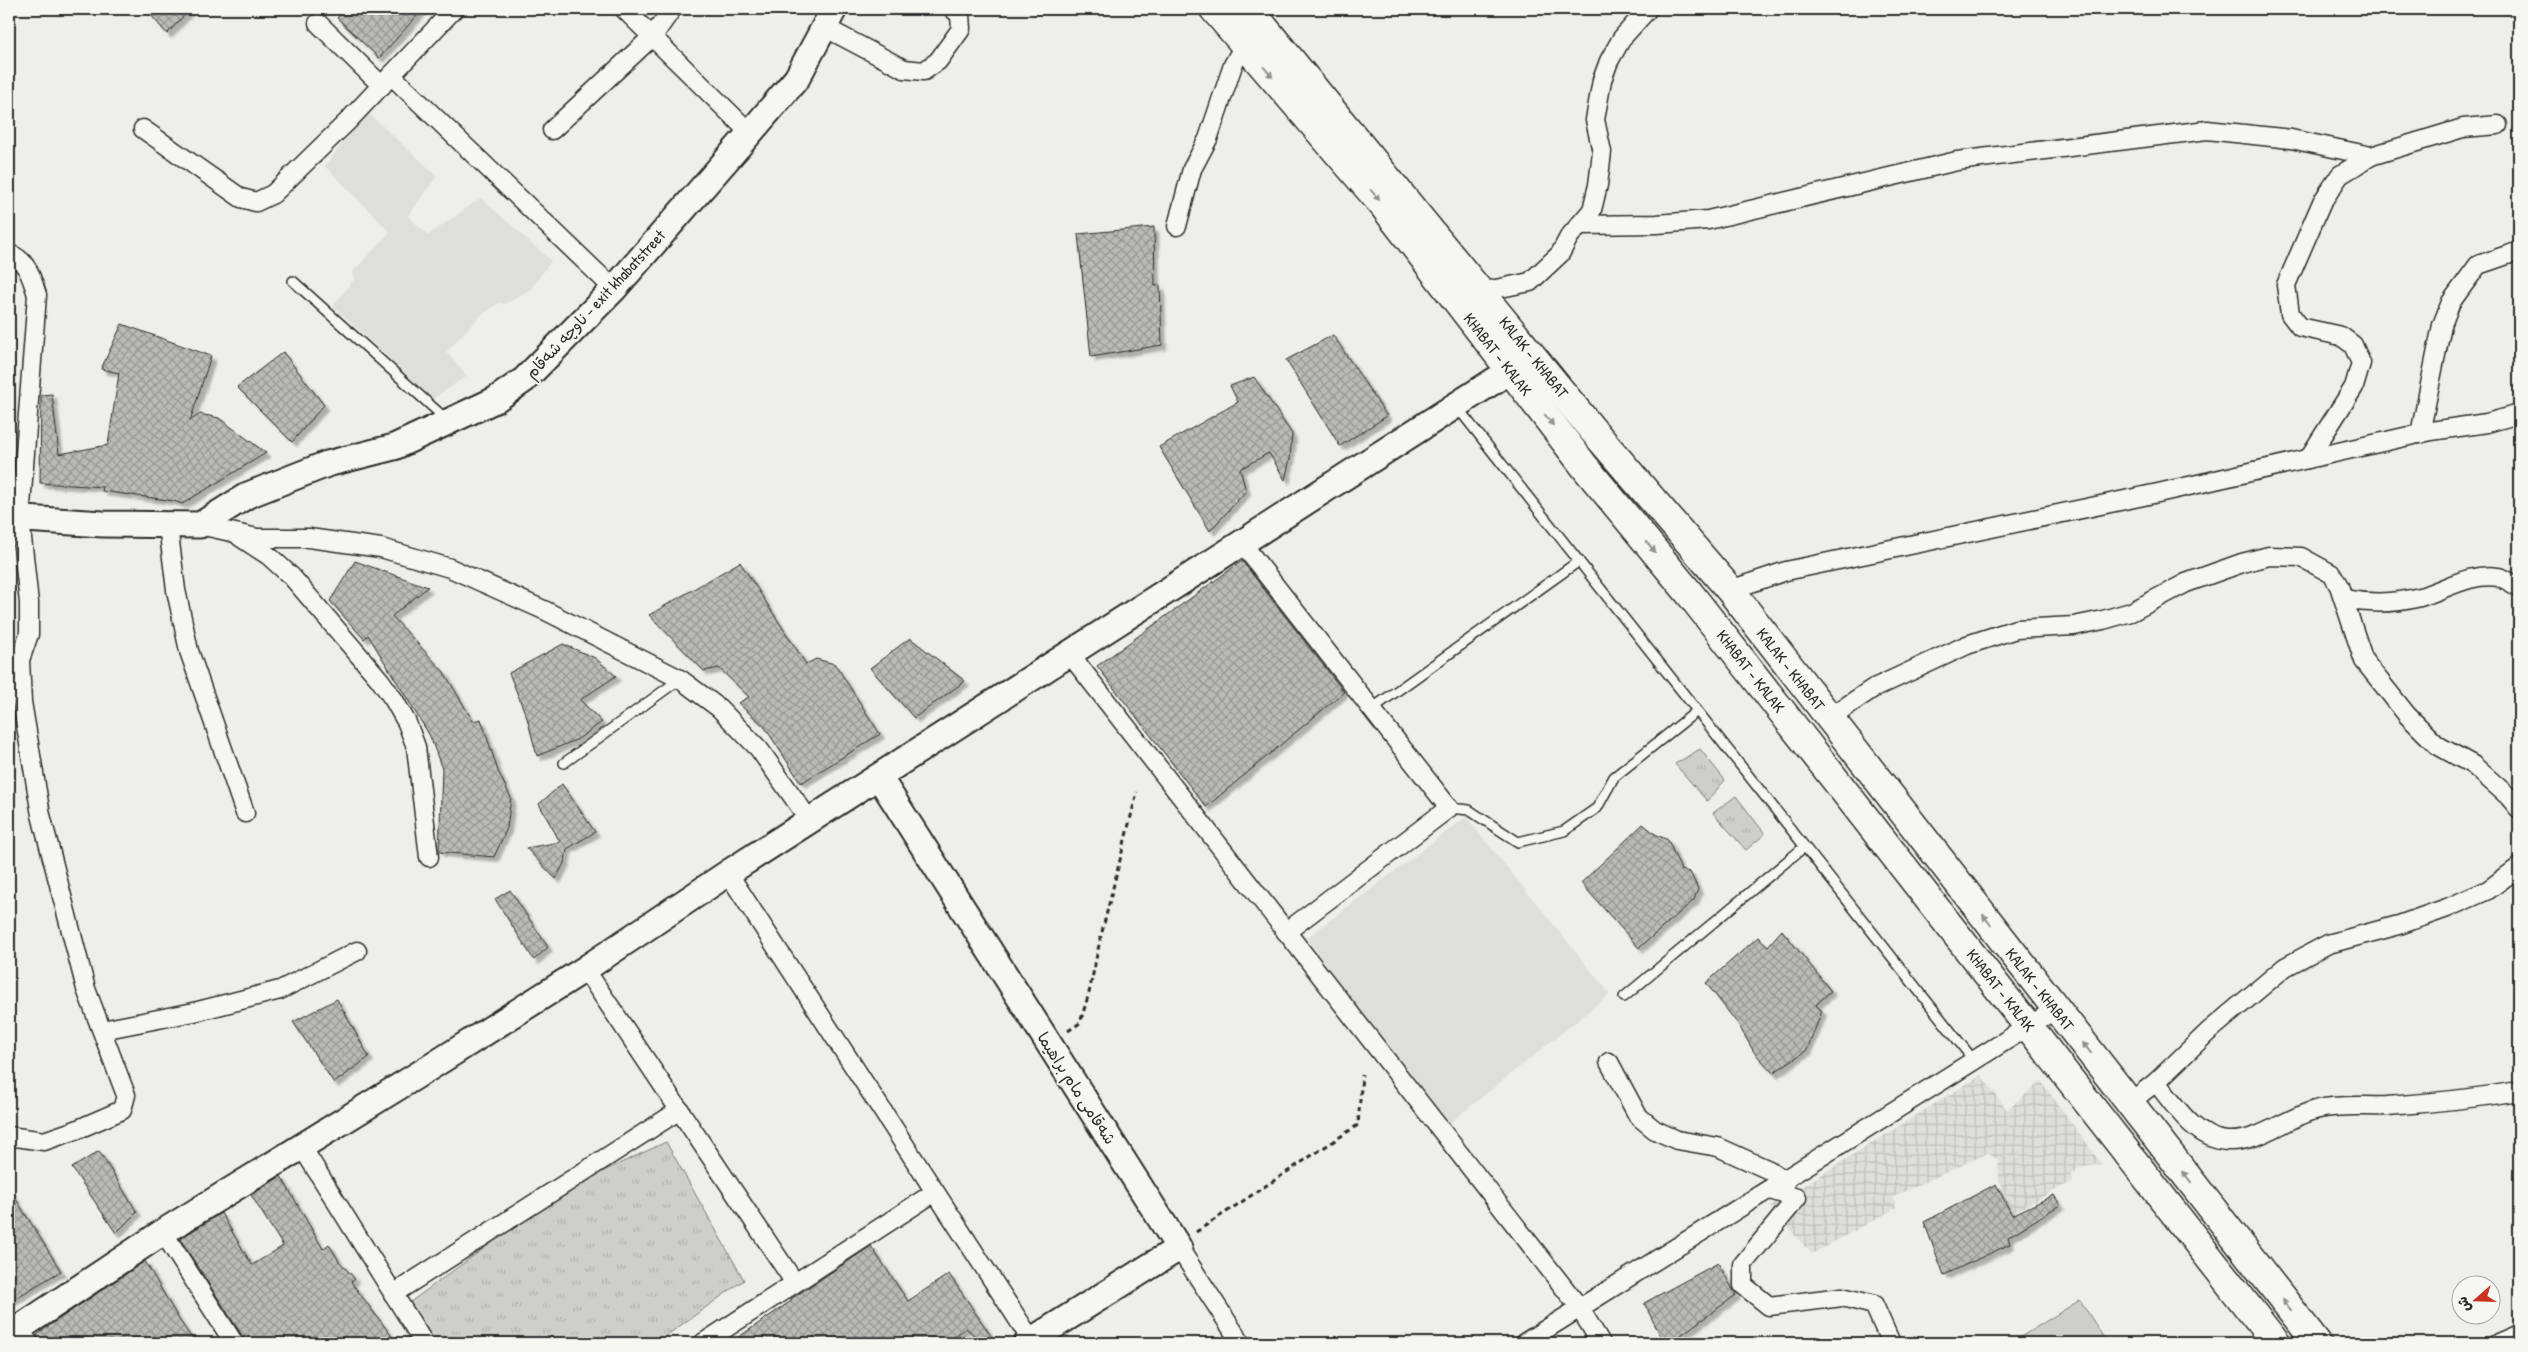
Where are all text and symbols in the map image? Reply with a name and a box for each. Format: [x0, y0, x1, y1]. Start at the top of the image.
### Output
one-way arrow [1262, 66, 1274, 78]
one-way arrow [1369, 188, 1380, 201]
street label: ناوچە شەقام - exit khabatstreet [520, 224, 672, 385]
street label: KHABAT - KALAK [1459, 308, 1538, 400]
street label: KALAK - KHABAT [1494, 312, 1574, 403]
one-way arrow [1544, 413, 1555, 426]
one-way arrow [1646, 540, 1657, 553]
street label: KALAK - KHABAT [1752, 623, 1831, 715]
street label: KHABAT - KALAK [1712, 625, 1791, 717]
one-way arrow [1982, 913, 1992, 927]
street label: KALAK - KHABAT [2001, 943, 2080, 1035]
street label: KHABAT - KALAK [1962, 944, 2041, 1036]
street label: شەقامی مام براهیما [1031, 1028, 1122, 1149]
one-way arrow [2081, 1042, 2092, 1055]
one-way arrow [2181, 1171, 2192, 1184]
north arrow [2450, 1274, 2500, 1324]
text: ش [2452, 1294, 2475, 1315]
one-way arrow [2281, 1299, 2292, 1312]

